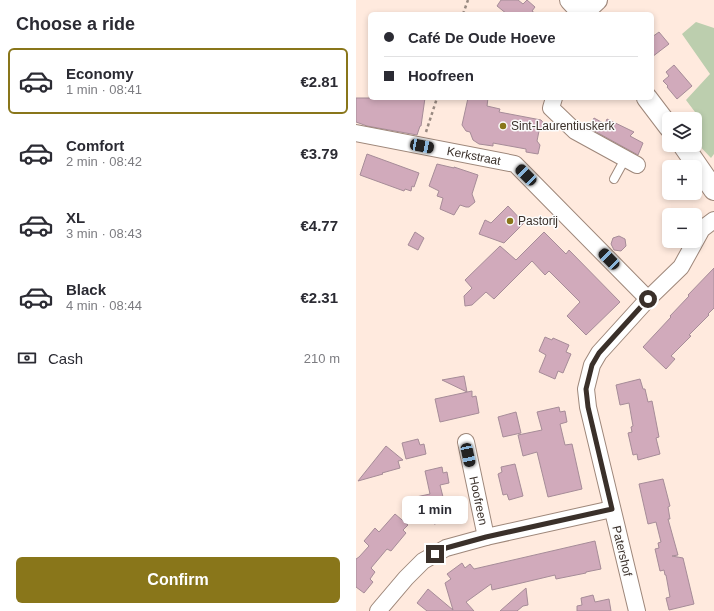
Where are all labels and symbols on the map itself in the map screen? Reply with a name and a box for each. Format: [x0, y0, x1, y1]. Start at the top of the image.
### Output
place label: Sint-Laurentiuskerk [511, 119, 615, 133]
marker: Sint-Laurentiuskerk [498, 121, 508, 131]
car [409, 138, 435, 154]
street label: Kerkstraat [446, 144, 503, 168]
car [513, 162, 539, 188]
place label: Pastorij [518, 214, 558, 228]
marker: Pastorij [505, 216, 515, 226]
car [596, 246, 622, 272]
route start [639, 290, 657, 308]
car [460, 442, 476, 468]
street label: Hoofreen [466, 475, 490, 526]
callout: 1 min [402, 496, 468, 524]
street label: Patershof [609, 524, 635, 578]
route end [426, 545, 444, 563]

